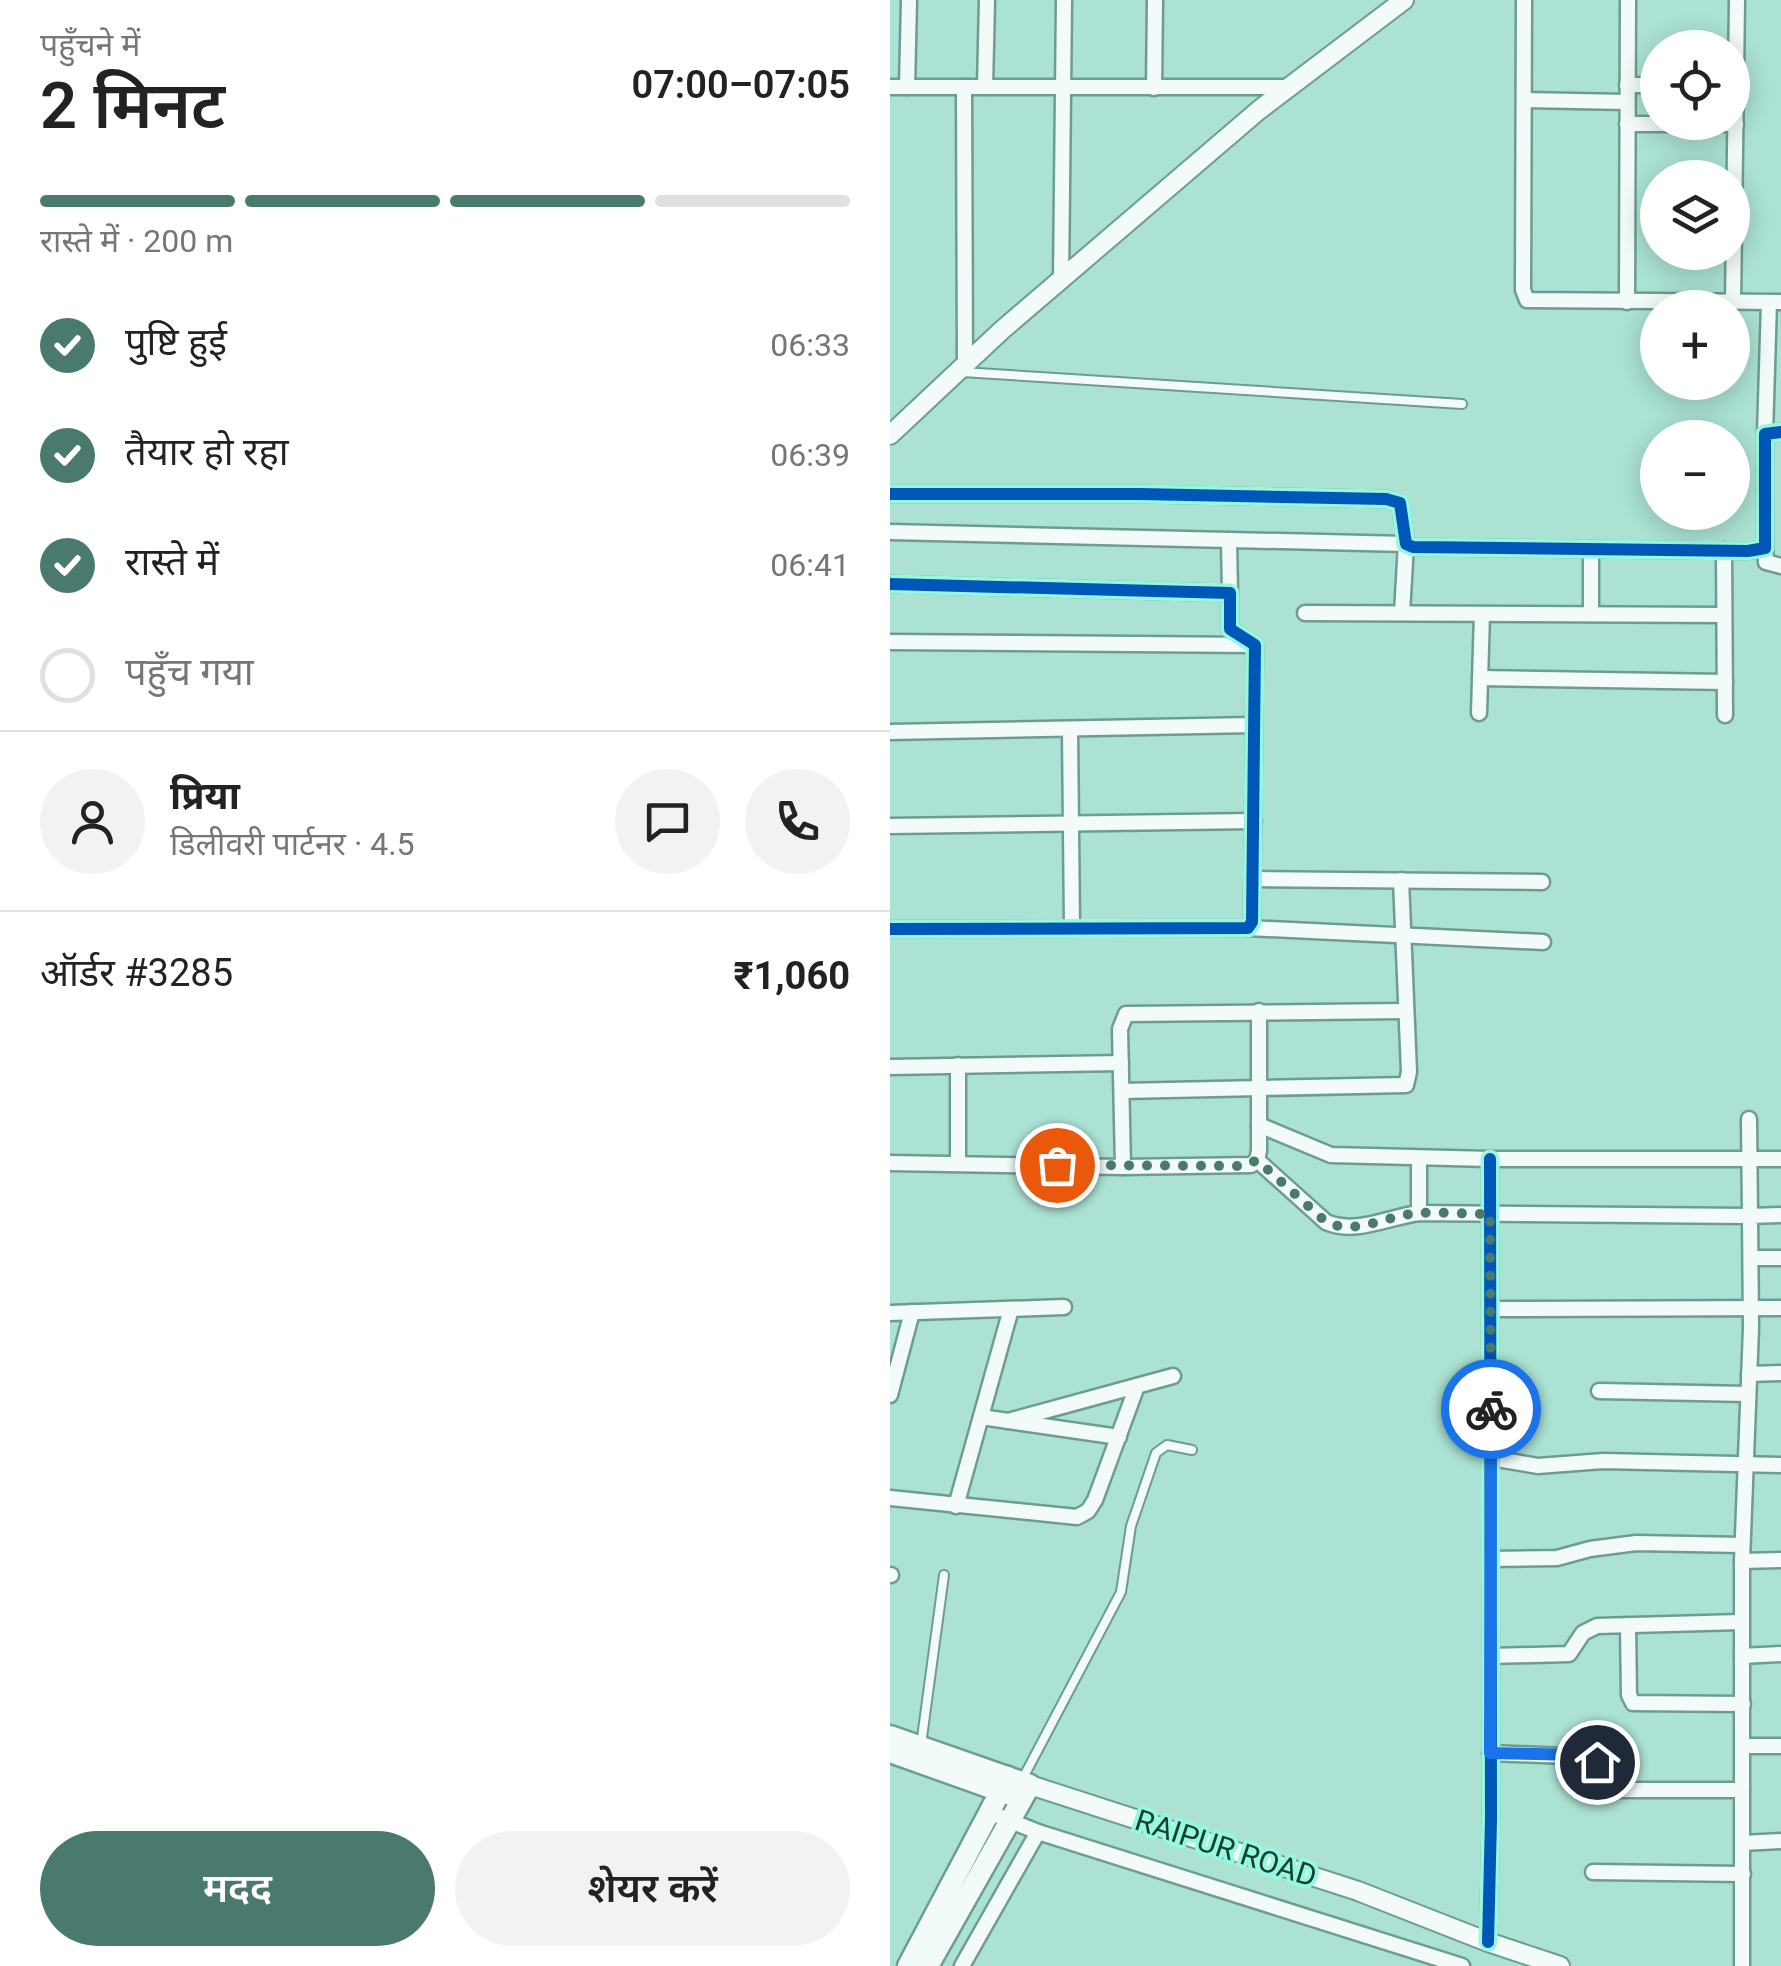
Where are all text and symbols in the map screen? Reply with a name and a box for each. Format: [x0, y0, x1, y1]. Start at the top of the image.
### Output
text: पहुँचने में [40, 26, 140, 64]
map controls [1640, 30, 1750, 530]
button: locate [1640, 30, 1750, 140]
text: 07:00–07:05 [631, 63, 850, 107]
text: 2 मिनट [40, 68, 225, 144]
button: layers [1640, 160, 1750, 270]
text: रास्ते में · 200 m [40, 222, 233, 260]
button: + [1640, 290, 1750, 400]
icon: check [40, 318, 95, 373]
text: पुष्टि हुई [125, 320, 227, 364]
text: 06:33 [770, 326, 850, 364]
button: − [1640, 420, 1750, 530]
icon: check [40, 428, 95, 483]
text: तैयार हो रहा [125, 430, 289, 474]
text: 06:39 [770, 436, 850, 474]
icon: check [40, 538, 95, 593]
text: रास्ते में [125, 540, 219, 584]
text: 06:41 [770, 546, 850, 584]
text: पहुँच गया [125, 650, 254, 694]
button: person [40, 769, 145, 874]
button: chat [615, 769, 720, 874]
button: phone [745, 769, 850, 874]
text: प्रिया [170, 774, 240, 818]
text: डिलीवरी पार्टनर · 4.5 [170, 825, 415, 863]
text: ऑर्डर #3285 [40, 951, 233, 995]
text: ₹1,060 [733, 954, 850, 998]
pin [1015, 1123, 1100, 1208]
icon: bag [1030, 1138, 1085, 1193]
courier [1441, 1359, 1541, 1459]
icon: bike [1464, 1382, 1519, 1437]
pin [1555, 1720, 1640, 1805]
icon: home [1570, 1735, 1625, 1790]
street label: RAIPUR ROAD [1131, 1802, 1321, 1894]
button: मदद [40, 1831, 435, 1946]
button: शेयर करें [455, 1831, 850, 1946]

